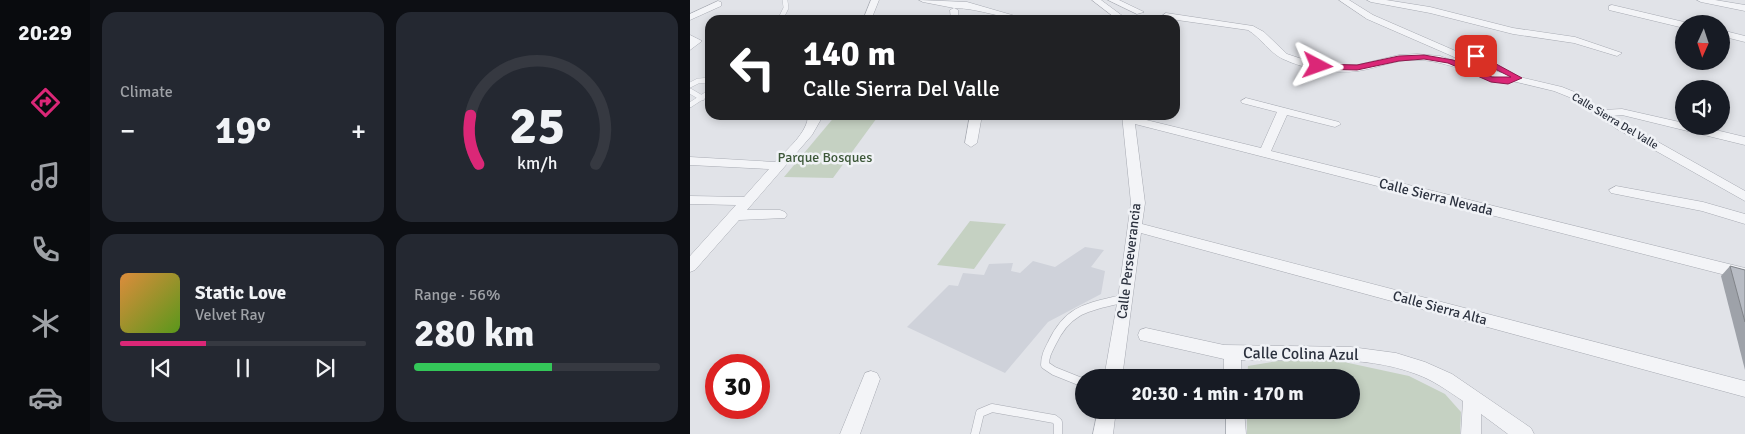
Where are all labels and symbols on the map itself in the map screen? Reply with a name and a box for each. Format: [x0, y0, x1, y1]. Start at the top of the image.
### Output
north arrow [1675, 15, 1730, 70]
pin [1455, 35, 1497, 77]
position arrow [1291, 39, 1343, 91]
street label: Calle Sierra Del Valle [1569, 90, 1661, 152]
park label: Parque Bosques [778, 149, 872, 166]
street label: Calle Sierra Nevada [1377, 175, 1495, 219]
street label: Calle Perseverancia [1113, 202, 1145, 320]
street label: Calle Sierra Alta [1391, 287, 1489, 329]
street label: Calle Colina Azul [1243, 343, 1359, 365]
speed limit sign: 30 [705, 354, 770, 419]

